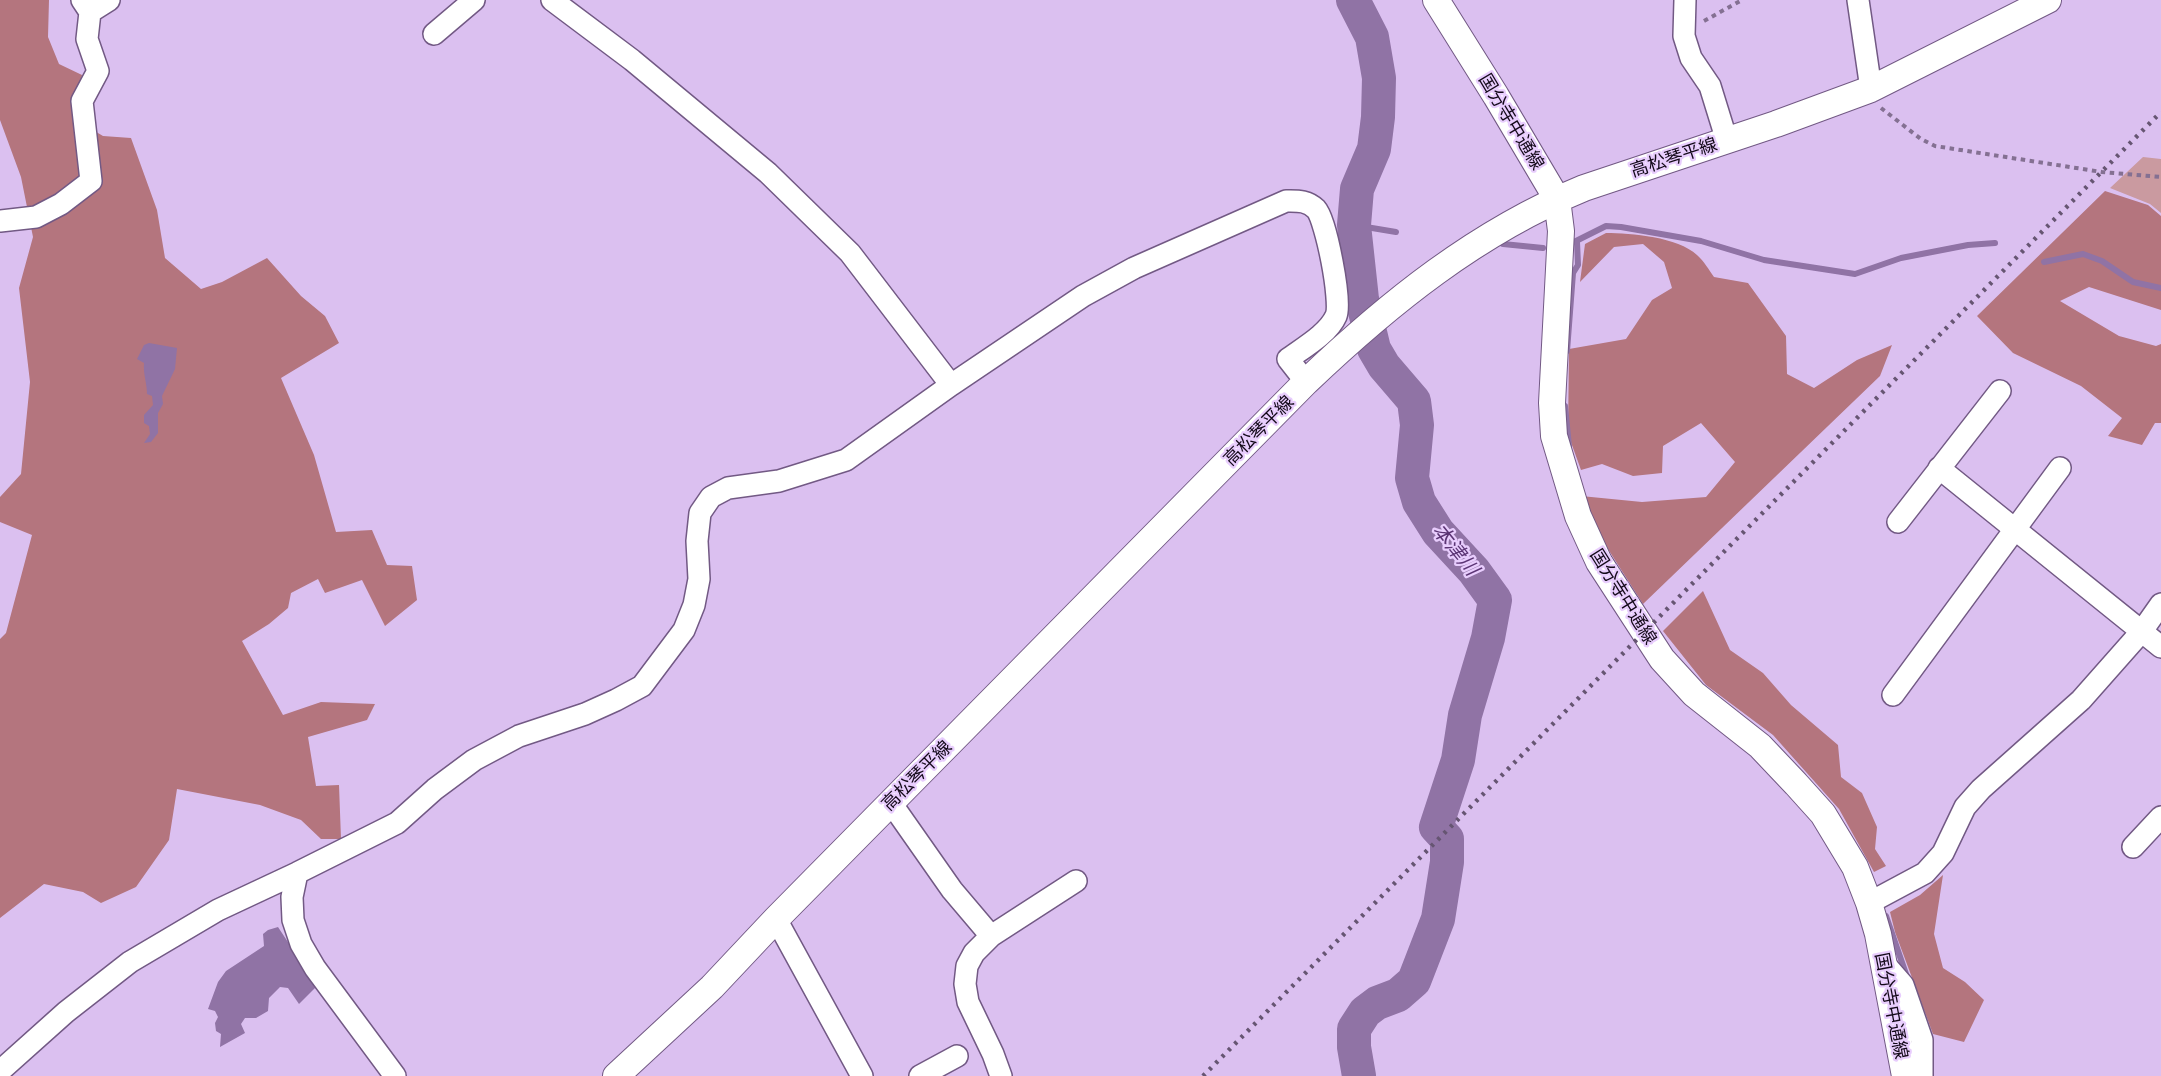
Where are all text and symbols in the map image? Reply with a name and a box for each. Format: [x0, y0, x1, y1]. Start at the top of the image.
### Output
street label: 国分寺中通線 [1474, 70, 1548, 174]
street label: 高松琴平線 [1628, 134, 1720, 182]
street label: 高松琴平線 [1220, 392, 1298, 470]
water label: 本津川 [1427, 519, 1483, 581]
street label: 国分寺中通線 [1585, 545, 1661, 649]
street label: 高松琴平線 [878, 737, 956, 815]
street label: 国分寺中通線 [1870, 951, 1912, 1061]

